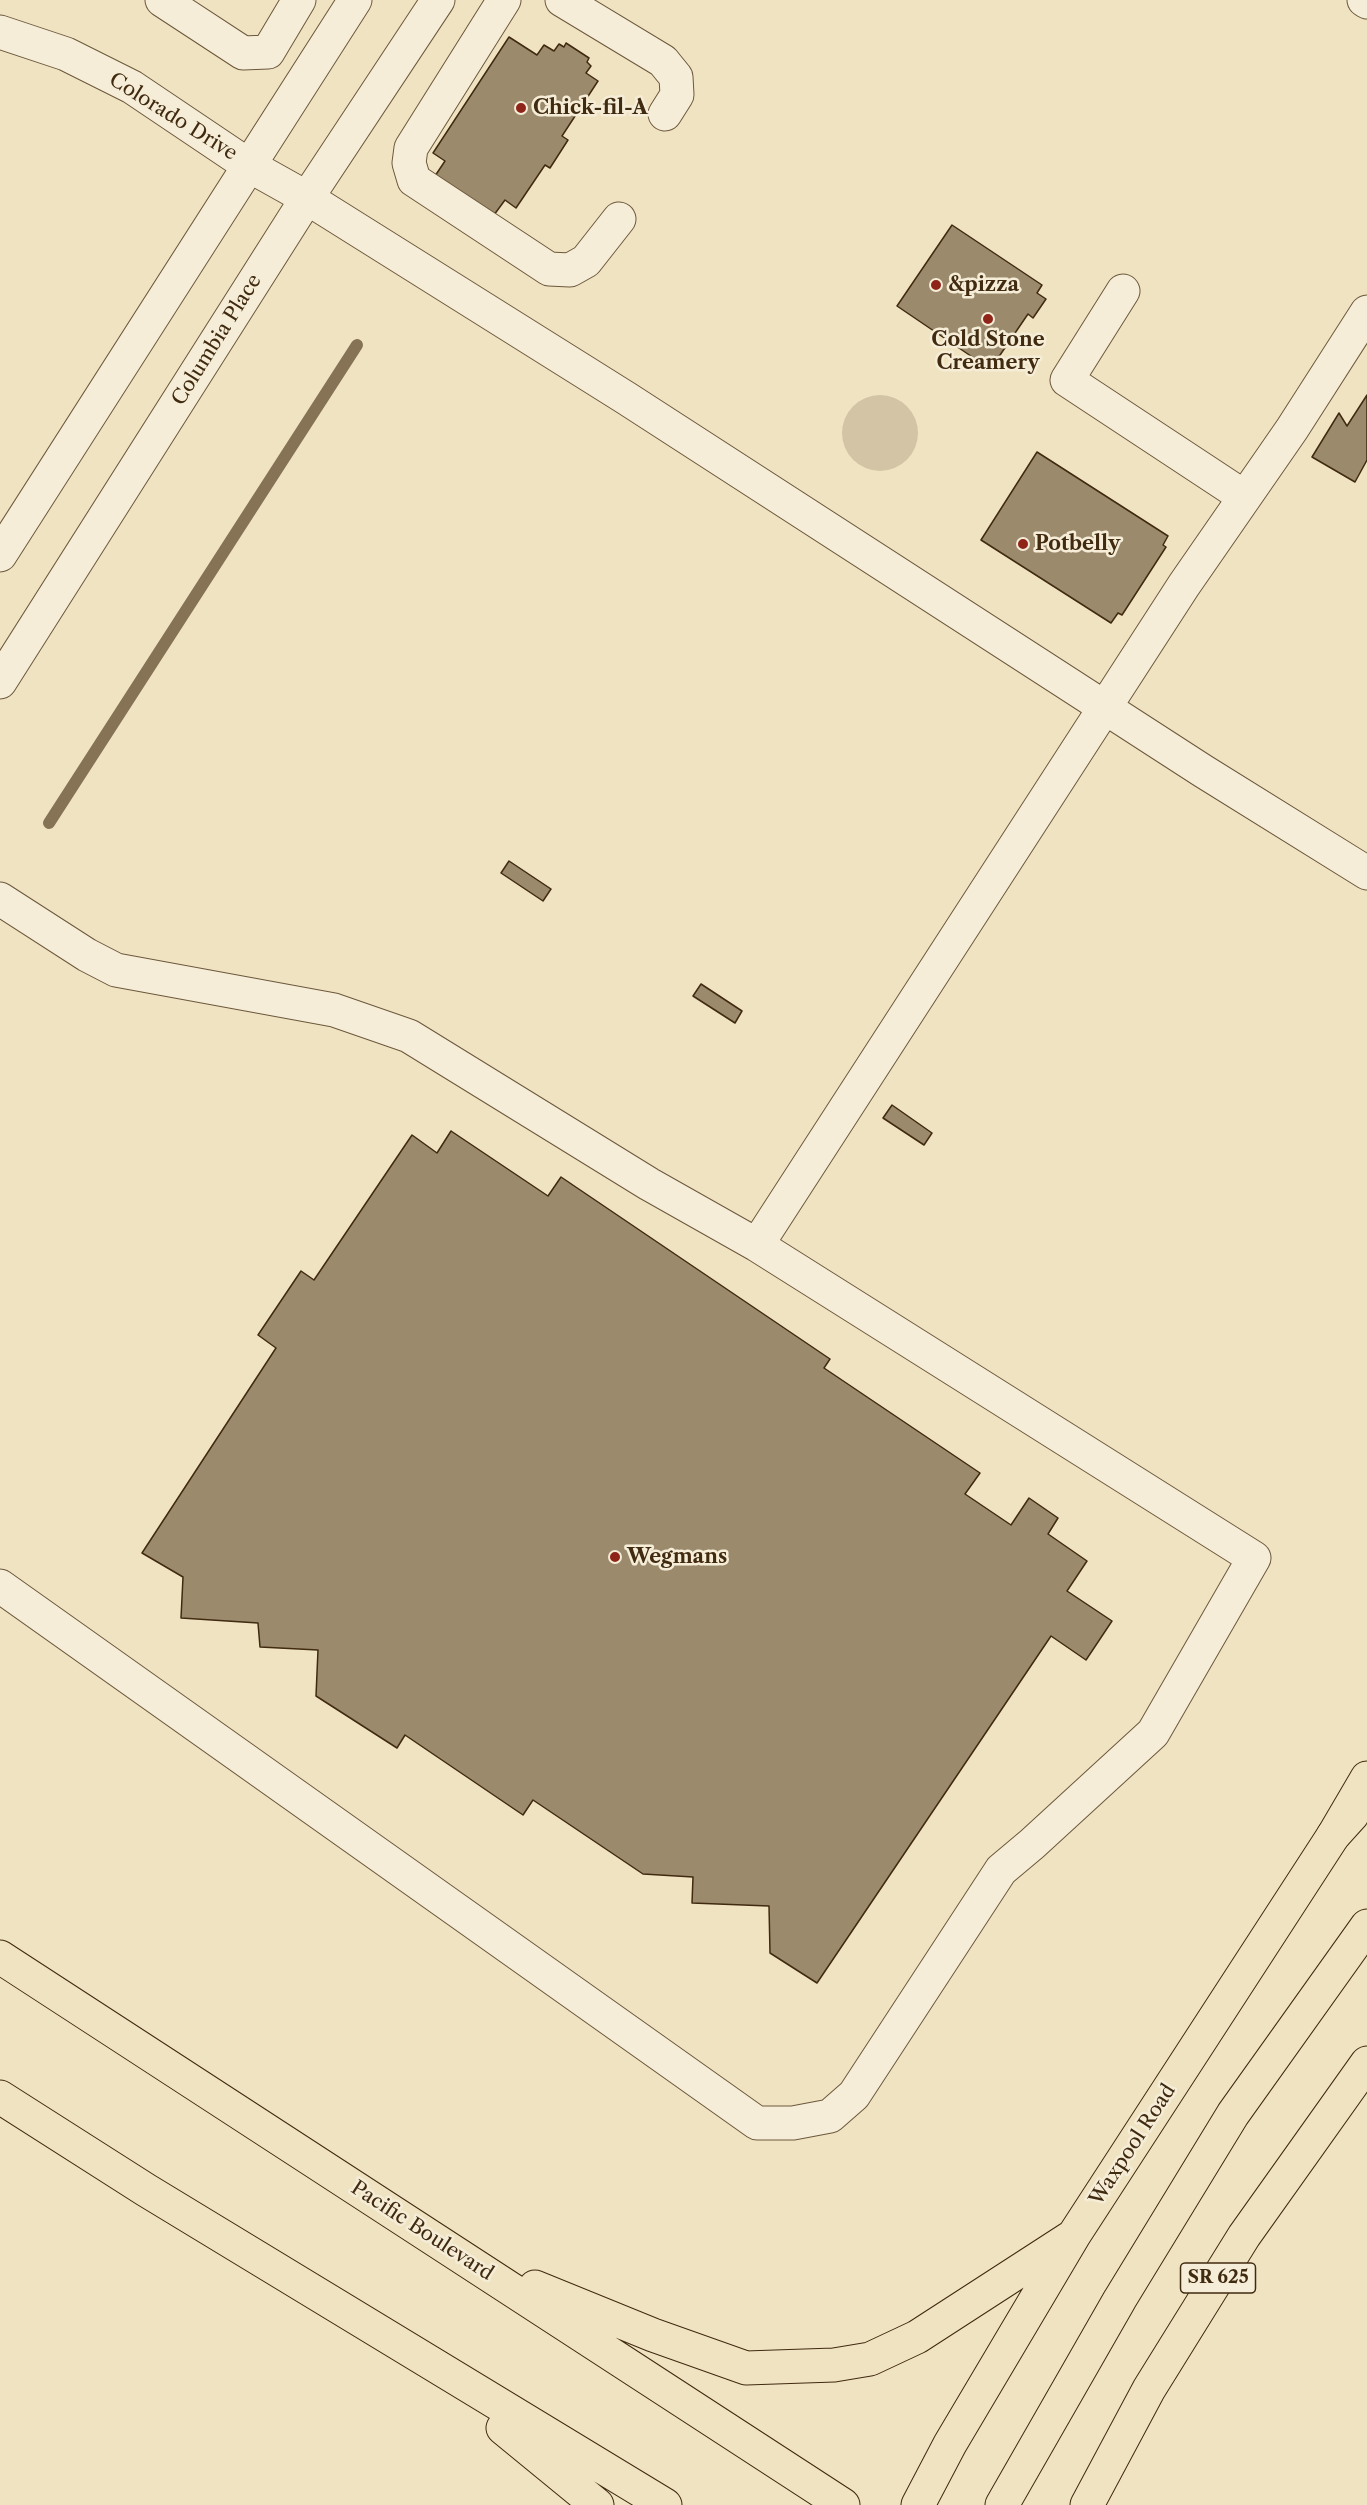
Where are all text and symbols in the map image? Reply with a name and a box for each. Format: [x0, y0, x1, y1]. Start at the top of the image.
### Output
street label: Colorado Drive [105, 68, 241, 166]
place label: Chick-fil-A [533, 96, 648, 120]
marker: Chick-fil-A [514, 101, 528, 115]
street label: Columbia Place [167, 270, 267, 410]
place label: &pizza [948, 273, 1019, 297]
marker: &pizza [929, 278, 943, 292]
marker: Cold Stone Creamery [981, 312, 995, 326]
place label: Cold Stone Creamery [931, 328, 1045, 375]
place label: Potbelly [1035, 532, 1120, 556]
marker: Potbelly [1016, 537, 1030, 551]
place label: Wegmans [627, 1545, 727, 1569]
marker: Wegmans [608, 1550, 622, 1564]
street label: Waxpool Road [1085, 2080, 1181, 2210]
street label: Pacific Boulevard [346, 2176, 498, 2286]
road number: SR 625 [1180, 2263, 1256, 2293]

